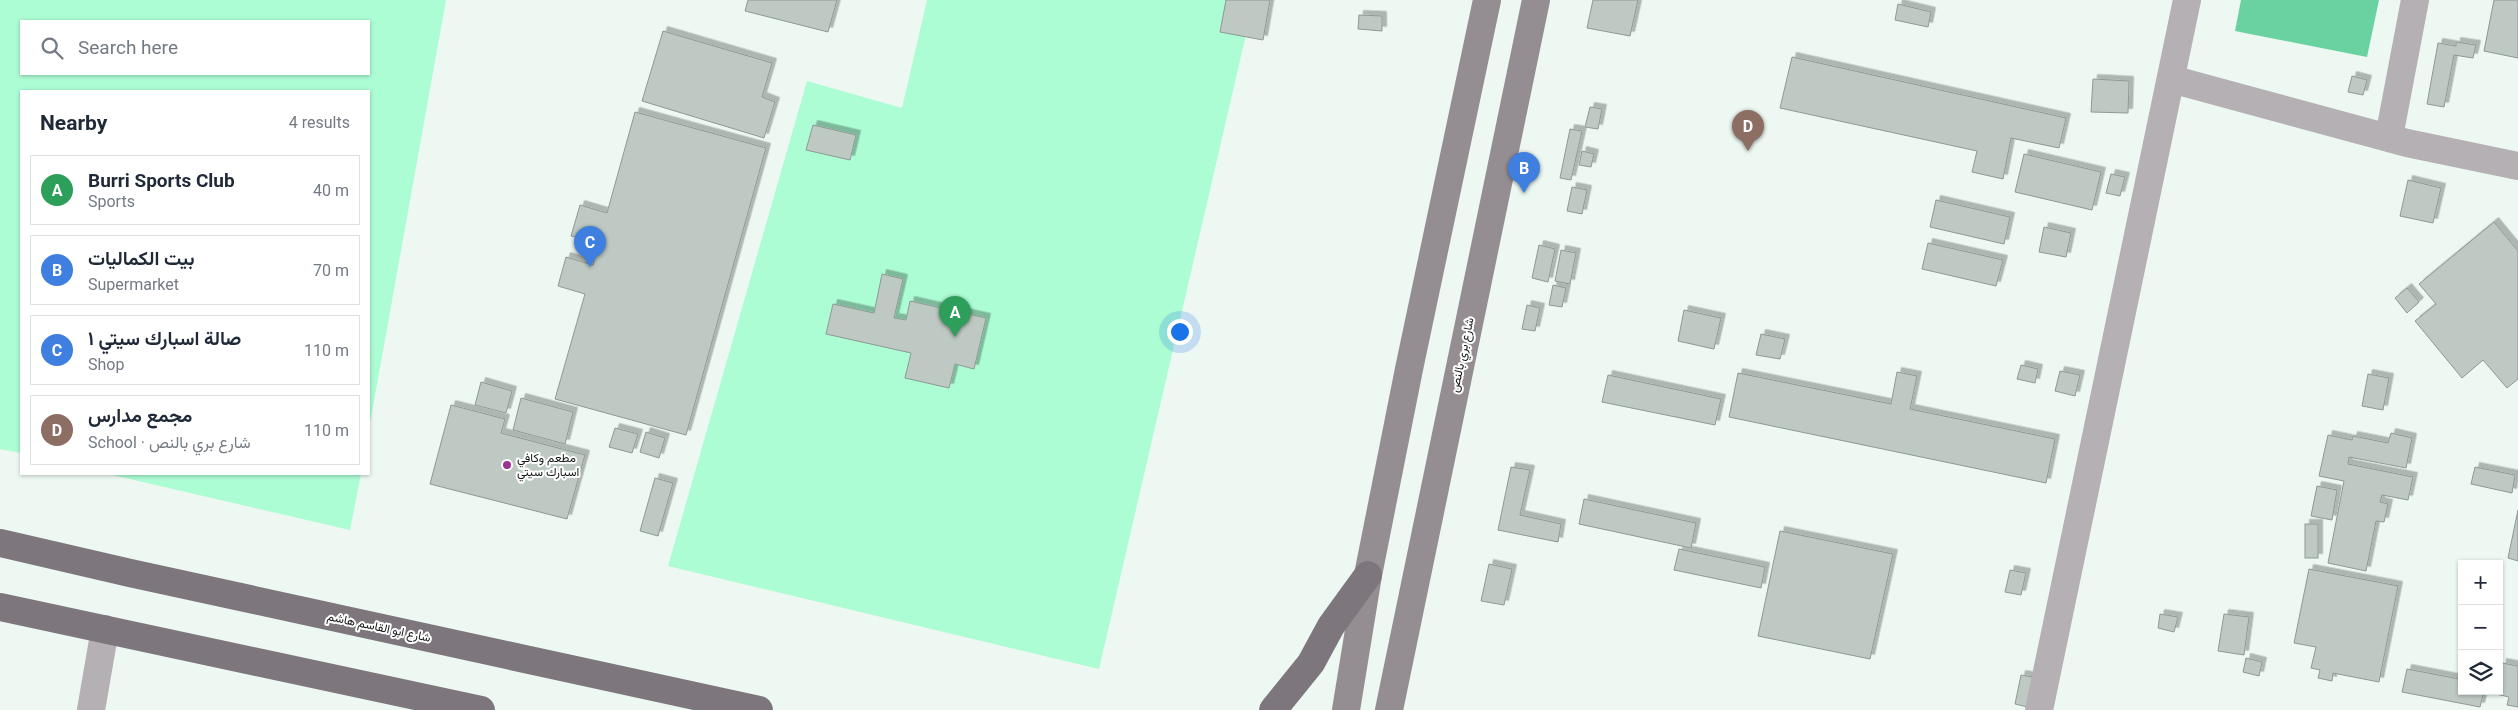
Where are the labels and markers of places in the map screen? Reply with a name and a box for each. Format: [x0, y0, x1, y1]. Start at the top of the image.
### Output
pin: D [1732, 110, 1764, 151]
pin: B [1508, 152, 1540, 193]
pin: C [574, 226, 606, 267]
pin: A [939, 296, 971, 337]
place label: مطعم وكافي اسبارك سيتي [517, 451, 579, 482]
marker: مطعم وكافي اسبارك سيتي [501, 459, 513, 471]

